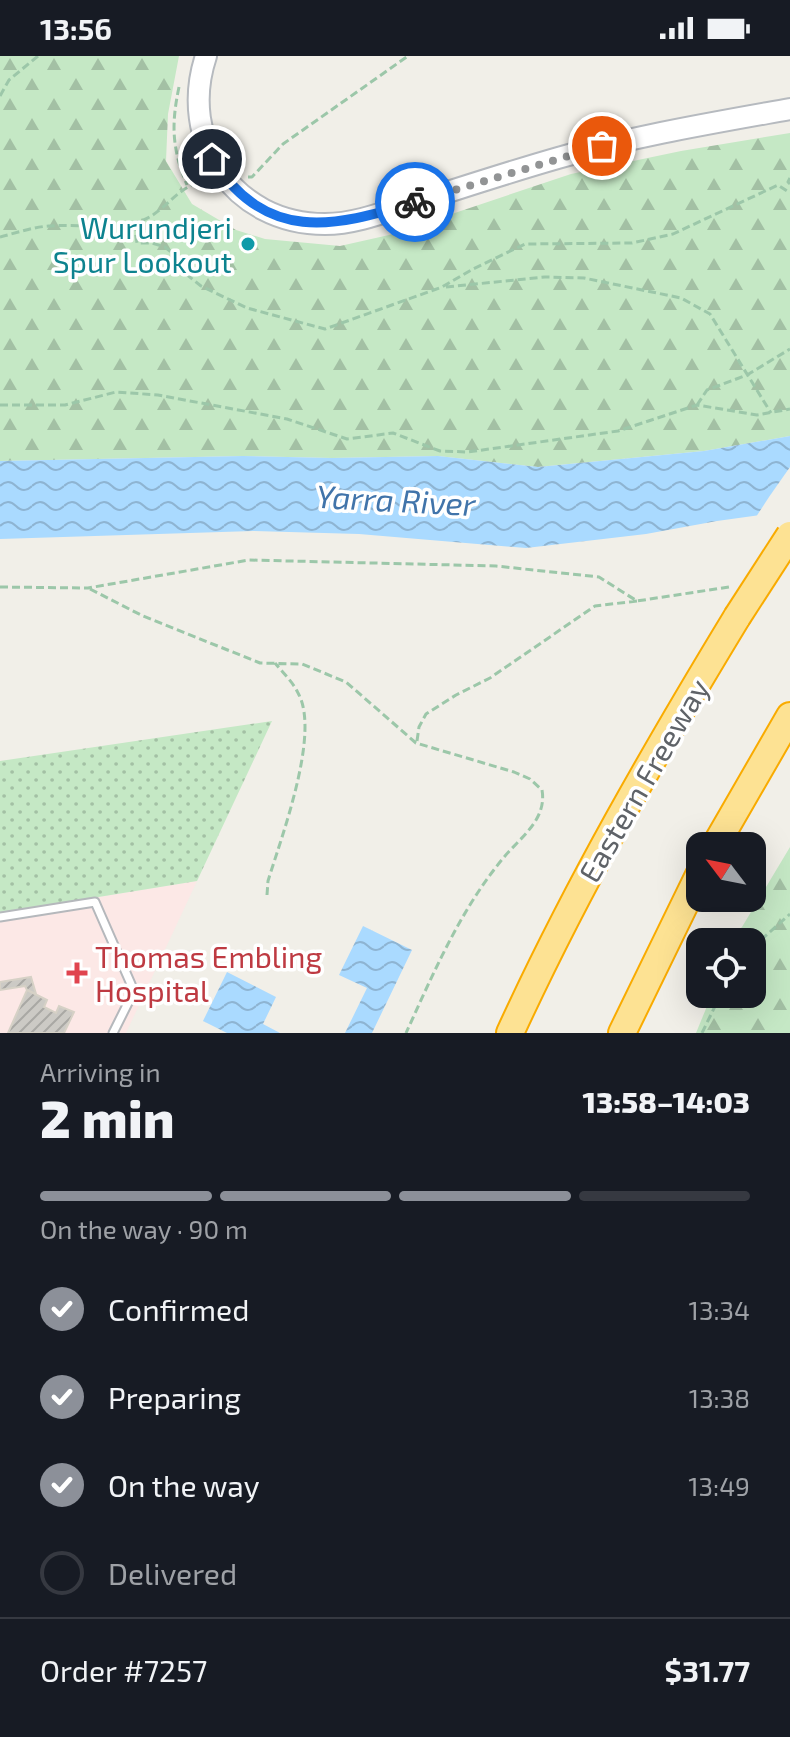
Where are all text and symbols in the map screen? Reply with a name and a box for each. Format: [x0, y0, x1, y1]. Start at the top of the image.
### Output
text: 13:56 [40, 10, 112, 46]
pin [568, 112, 636, 180]
icon: bag [580, 124, 624, 168]
pin [178, 125, 246, 193]
icon: home [190, 137, 234, 181]
courier [375, 162, 455, 242]
icon: bike [393, 180, 437, 224]
place label: Wurundjeri Spur Lookout [53, 209, 232, 279]
marker: Wurundjeri Spur Lookout [239, 235, 257, 253]
water label: Yarra River [315, 476, 478, 522]
street label: Eastern Freeway [570, 672, 716, 888]
north arrow [686, 832, 766, 912]
map controls [686, 832, 766, 1008]
button: locate [686, 928, 766, 1008]
place label: Thomas Embling Hospital [95, 938, 323, 1008]
marker: Thomas Embling Hospital [66, 962, 88, 984]
text: Arriving in [40, 1056, 161, 1087]
text: 13:58–14:03 [583, 1083, 750, 1119]
text: 2 min [40, 1086, 175, 1148]
text: On the way · 90 m [40, 1213, 248, 1244]
icon: check [40, 1287, 84, 1331]
text: Confirmed [108, 1291, 249, 1327]
text: 13:34 [689, 1294, 750, 1325]
icon: check [40, 1375, 84, 1419]
text: Preparing [108, 1379, 241, 1415]
text: 13:38 [689, 1382, 750, 1413]
icon: check [40, 1463, 84, 1507]
text: On the way [108, 1467, 260, 1503]
text: 13:49 [688, 1470, 750, 1501]
text: Delivered [108, 1555, 237, 1591]
text: Order #7257 [40, 1652, 207, 1688]
text: $31.77 [665, 1652, 750, 1688]

